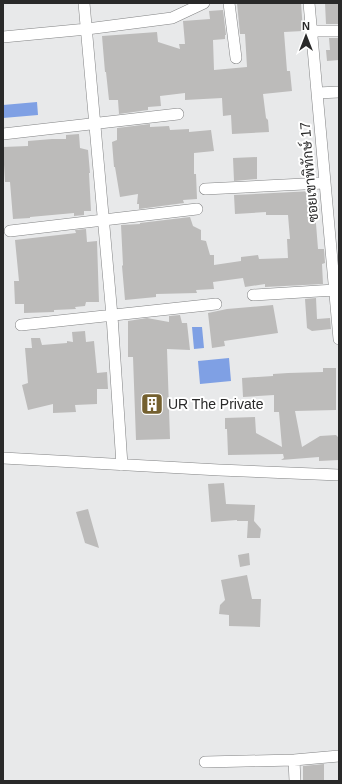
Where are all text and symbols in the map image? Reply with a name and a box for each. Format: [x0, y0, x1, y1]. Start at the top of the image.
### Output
north arrow [286, 16, 326, 56]
text: N [302, 20, 310, 32]
street label: ซอยเขาพิทักษ์ 17 [296, 121, 321, 223]
building icon: UR The Private [139, 391, 165, 417]
place label: UR The Private [168, 396, 264, 412]

